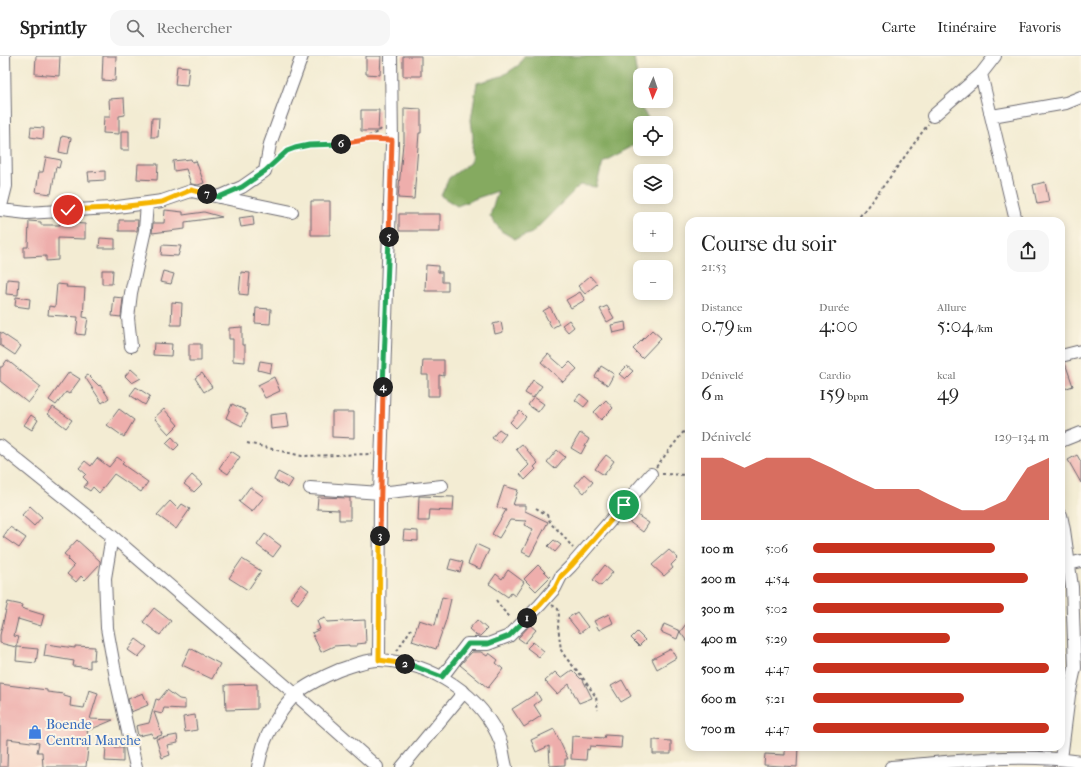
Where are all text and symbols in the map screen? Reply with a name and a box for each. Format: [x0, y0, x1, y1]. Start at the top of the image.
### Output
search box [110, 10, 390, 46]
text: Sprintly [20, 17, 86, 39]
icon: search [124, 17, 146, 39]
text: Rechercher [156, 19, 232, 37]
text: Carte [882, 19, 916, 36]
text: Itinéraire [938, 19, 996, 36]
text: Favoris [1018, 19, 1061, 36]
north arrow [633, 68, 673, 108]
map controls [633, 68, 673, 300]
button: locate [633, 116, 673, 156]
pin: 6 [331, 134, 351, 154]
text: 6 [338, 137, 344, 150]
button: layers [633, 164, 673, 204]
pin: 7 [197, 184, 217, 204]
text: 7 [204, 187, 210, 200]
pin [51, 193, 85, 227]
icon: check [57, 199, 79, 221]
button: + [633, 212, 673, 252]
pin: 5 [379, 227, 399, 247]
text: 5 [387, 230, 391, 243]
button: share [1007, 230, 1049, 272]
text: Course du soir [701, 231, 836, 257]
text: 21:53 [701, 259, 726, 274]
button: − [633, 260, 673, 300]
text: Distance [701, 301, 742, 314]
text: Durée [819, 301, 849, 314]
text: Allure [937, 301, 966, 314]
text: 0.79 [701, 314, 735, 337]
text: 4:00 [819, 314, 858, 337]
text: 5:04 [937, 314, 973, 337]
text: km [735, 322, 752, 335]
text: /km [973, 322, 993, 335]
text: Dénivelé [701, 369, 743, 382]
text: Cardio [819, 369, 851, 382]
text: kcal [937, 369, 956, 382]
pin: 4 [373, 377, 393, 397]
text: 4 [380, 380, 386, 393]
text: 6 [701, 382, 712, 405]
text: 159 [819, 382, 845, 405]
text: 49 [937, 382, 959, 405]
text: m [712, 390, 723, 403]
text: bpm [845, 390, 868, 403]
text: Dénivelé [701, 429, 751, 444]
text: 129–134 m [994, 429, 1049, 444]
pin [607, 488, 641, 522]
icon: arrive [613, 494, 635, 516]
pin: 3 [370, 526, 390, 546]
text: 3 [378, 529, 382, 542]
text: 100 m [701, 541, 734, 556]
text: 5:06 [765, 541, 788, 556]
text: 200 m [701, 571, 736, 586]
text: 4:54 [765, 571, 789, 586]
text: 300 m [701, 601, 734, 616]
text: 5:02 [765, 601, 788, 616]
pin: 1 [517, 608, 537, 628]
text: 1 [525, 611, 529, 624]
text: 400 m [701, 631, 737, 646]
text: 5:29 [765, 631, 787, 646]
pin: 2 [395, 654, 415, 674]
text: 2 [402, 657, 408, 670]
text: 500 m [701, 661, 735, 676]
text: 4:47 [765, 661, 789, 676]
text: 600 m [701, 691, 736, 706]
text: 5:21 [765, 691, 785, 706]
place label: Boende Central Marche [46, 716, 141, 749]
text: 700 m [701, 721, 735, 736]
text: 4:47 [765, 721, 789, 736]
shop icon: Boende Central Marche [27, 724, 43, 740]

